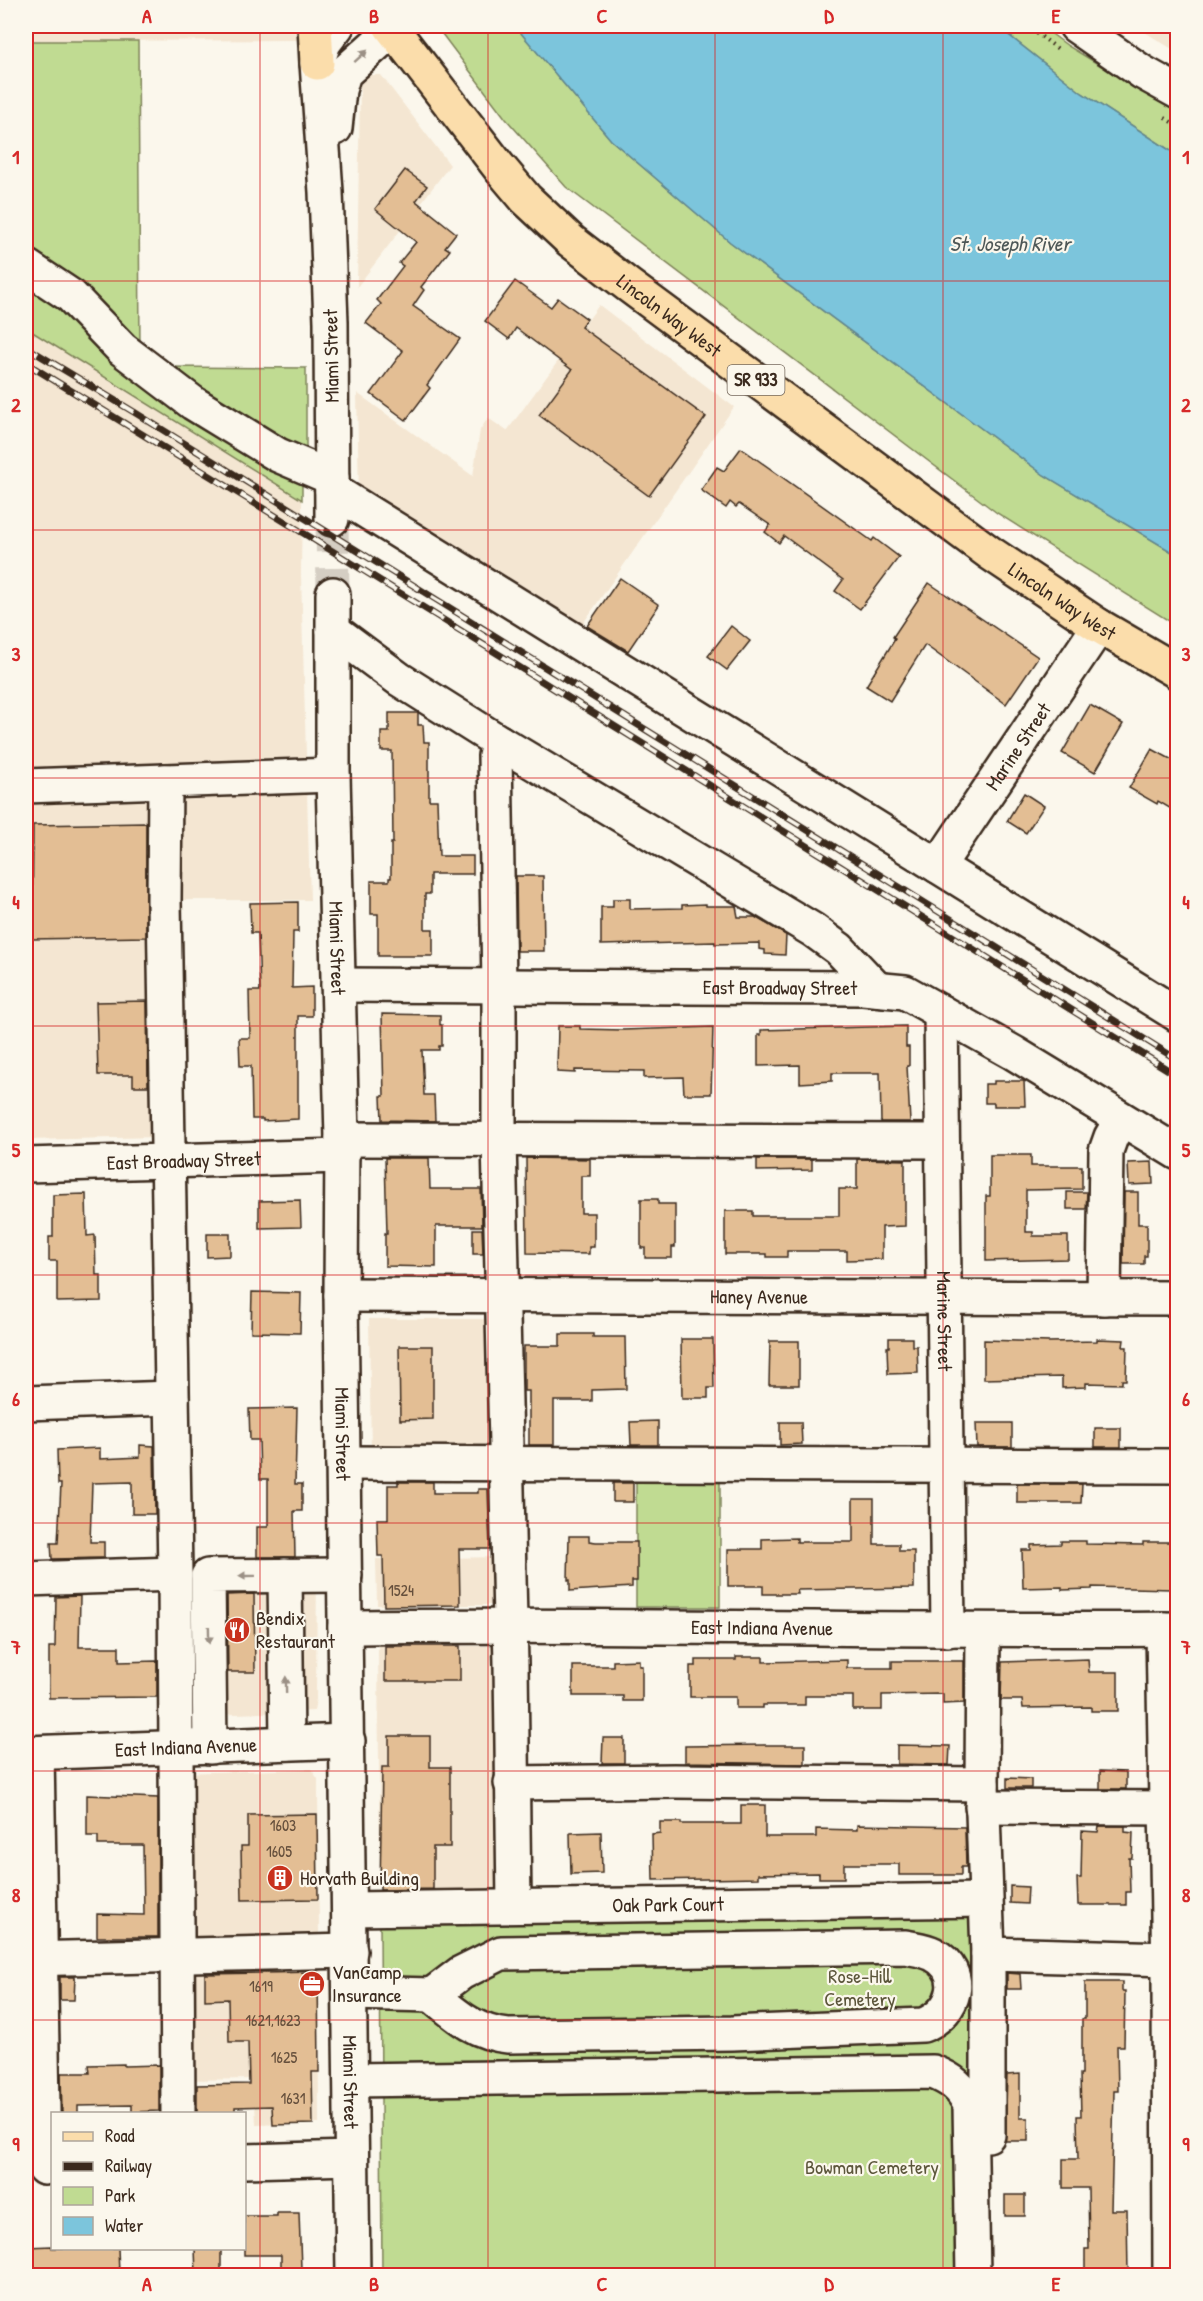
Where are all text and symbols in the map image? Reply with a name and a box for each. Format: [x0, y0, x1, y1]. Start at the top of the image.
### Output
text: A [142, 2, 152, 29]
text: B [369, 2, 379, 29]
text: C [597, 2, 608, 29]
text: D [824, 2, 834, 29]
text: E [1052, 2, 1061, 29]
one-way arrow [354, 50, 368, 64]
text: 1 [12, 143, 20, 170]
text: 1 [1182, 143, 1190, 170]
water label: St. Joseph River [950, 229, 1073, 258]
street label: Lincoln Way West [612, 267, 728, 364]
street label: Miami Street [316, 308, 345, 403]
road number: SR 933 [728, 365, 784, 395]
text: 2 [11, 391, 21, 418]
text: 2 [1181, 391, 1191, 418]
street label: Lincoln Way West [1004, 555, 1122, 647]
text: 3 [12, 640, 21, 667]
text: 3 [1182, 640, 1191, 667]
street label: Marine Street [979, 696, 1058, 795]
text: 4 [12, 888, 20, 915]
text: 4 [1182, 888, 1190, 915]
street label: Miami Street [323, 901, 352, 996]
street label: East Broadway Street [703, 973, 858, 1001]
text: 5 [12, 1136, 21, 1163]
text: 5 [1182, 1136, 1191, 1163]
street label: East Broadway Street [106, 1144, 263, 1176]
street label: Marine Street [931, 1271, 959, 1372]
street label: Haney Avenue [710, 1282, 808, 1310]
text: 6 [12, 1385, 20, 1412]
text: 6 [1182, 1385, 1190, 1412]
street label: Miami Street [329, 1387, 357, 1482]
one-way arrow [237, 1571, 256, 1581]
house number: 1524 [388, 1579, 414, 1601]
place label: Bendix Restaurant [256, 1604, 336, 1654]
street label: East Indiana Avenue [691, 1613, 833, 1641]
restaurant icon: Bendix Restaurant [222, 1615, 252, 1645]
one-way arrow [204, 1625, 214, 1644]
text: 7 [10, 1633, 21, 1660]
text: 7 [1180, 1633, 1191, 1660]
one-way arrow [281, 1675, 291, 1694]
street label: East Indiana Avenue [114, 1730, 257, 1763]
house number: 1603 [270, 1814, 296, 1836]
house number: 1605 [266, 1840, 292, 1862]
building icon: Horvath Building [265, 1863, 295, 1893]
place label: Horvath Building [300, 1864, 419, 1891]
text: 8 [12, 1881, 21, 1908]
text: 8 [1182, 1881, 1191, 1908]
street label: Oak Park Court [612, 1890, 725, 1918]
place label: VanCamp Insurance [332, 1958, 402, 2008]
park label: Rose-Hill Cemetery [824, 1962, 896, 2012]
office icon: VanCamp Insurance [297, 1969, 327, 1999]
house number: 1619 [249, 1975, 273, 1997]
house number: 1621,1623 [245, 2009, 301, 2031]
street label: Miami Street [337, 2035, 365, 2130]
house number: 1625 [271, 2046, 297, 2068]
house number: 1631 [280, 2087, 306, 2109]
legend [51, 2112, 246, 2250]
text: Road [105, 2123, 135, 2148]
text: 9 [12, 2130, 20, 2157]
text: 9 [1182, 2130, 1190, 2157]
text: Railway [105, 2153, 152, 2178]
park label: Bowman Cemetery [805, 2153, 939, 2180]
text: Park [105, 2183, 136, 2208]
text: Water [105, 2213, 143, 2238]
text: A [142, 2270, 152, 2297]
text: B [369, 2270, 379, 2297]
text: C [597, 2270, 608, 2297]
text: D [824, 2270, 834, 2297]
text: E [1052, 2270, 1061, 2297]

